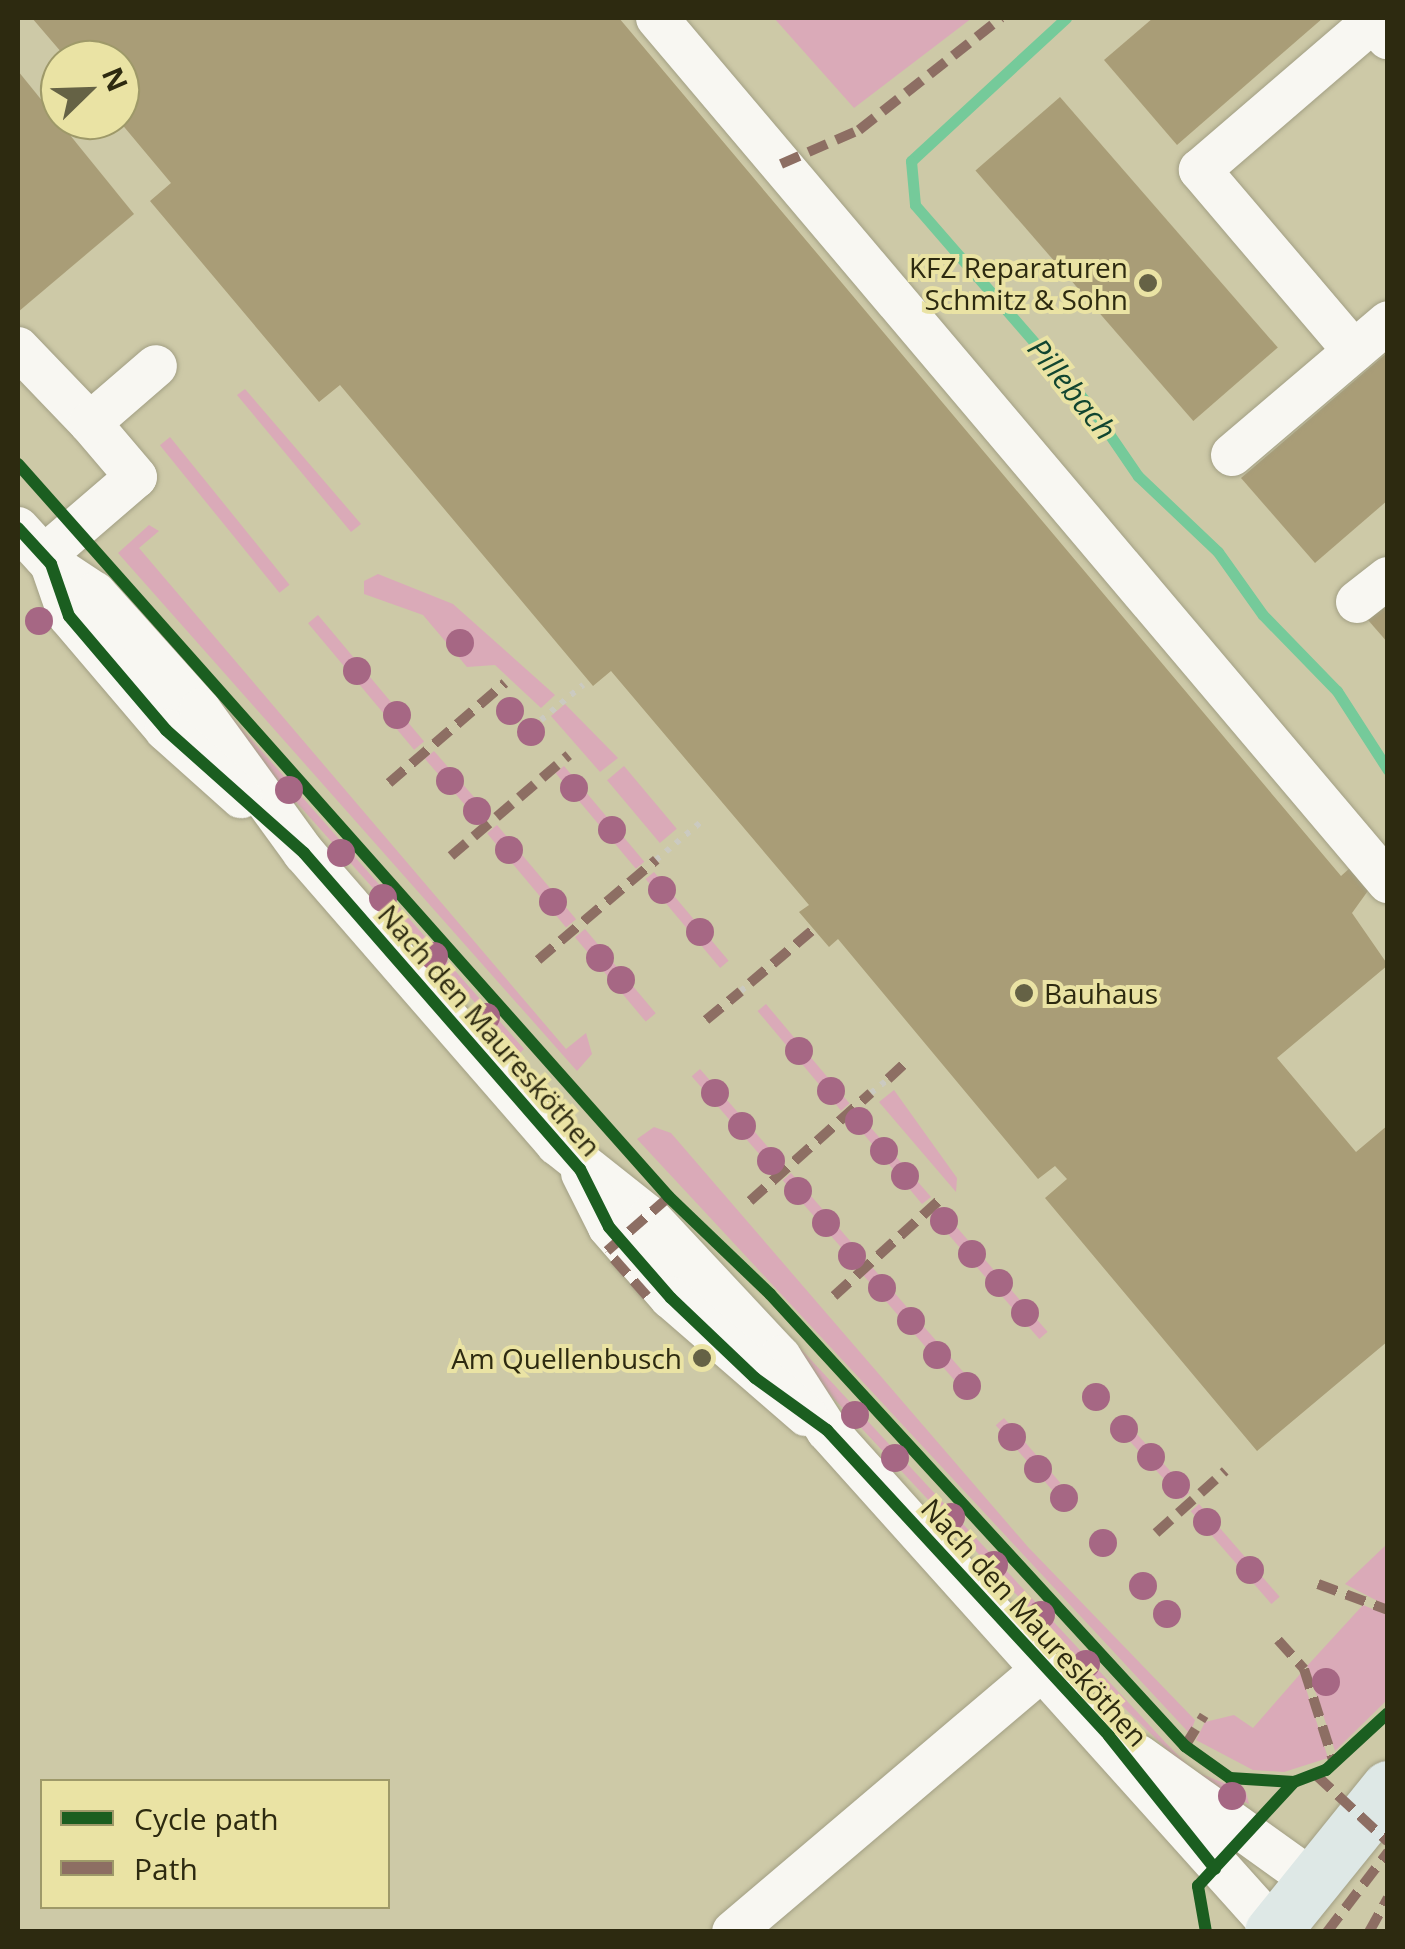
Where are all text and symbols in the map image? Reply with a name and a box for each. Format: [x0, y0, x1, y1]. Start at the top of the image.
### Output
north arrow [40, 40, 140, 140]
text: N [94, 61, 138, 97]
place label: KFZ Reparaturen Schmitz & Sohn [909, 250, 1128, 316]
marker: KFZ Reparaturen Schmitz & Sohn [1137, 272, 1159, 294]
water label: Pillebach [1020, 331, 1124, 447]
street label: Nach den Mauresköthen [372, 898, 608, 1162]
place label: Bauhaus [1044, 976, 1158, 1010]
marker: Bauhaus [1013, 982, 1035, 1004]
place label: Am Quellenbusch [451, 1341, 682, 1375]
marker: Am Quellenbusch [691, 1347, 713, 1369]
street label: Nach den Mauresköthen [915, 1491, 1155, 1753]
legend [40, 1779, 390, 1909]
text: Cycle path [134, 1798, 279, 1839]
text: Path [134, 1848, 198, 1889]

